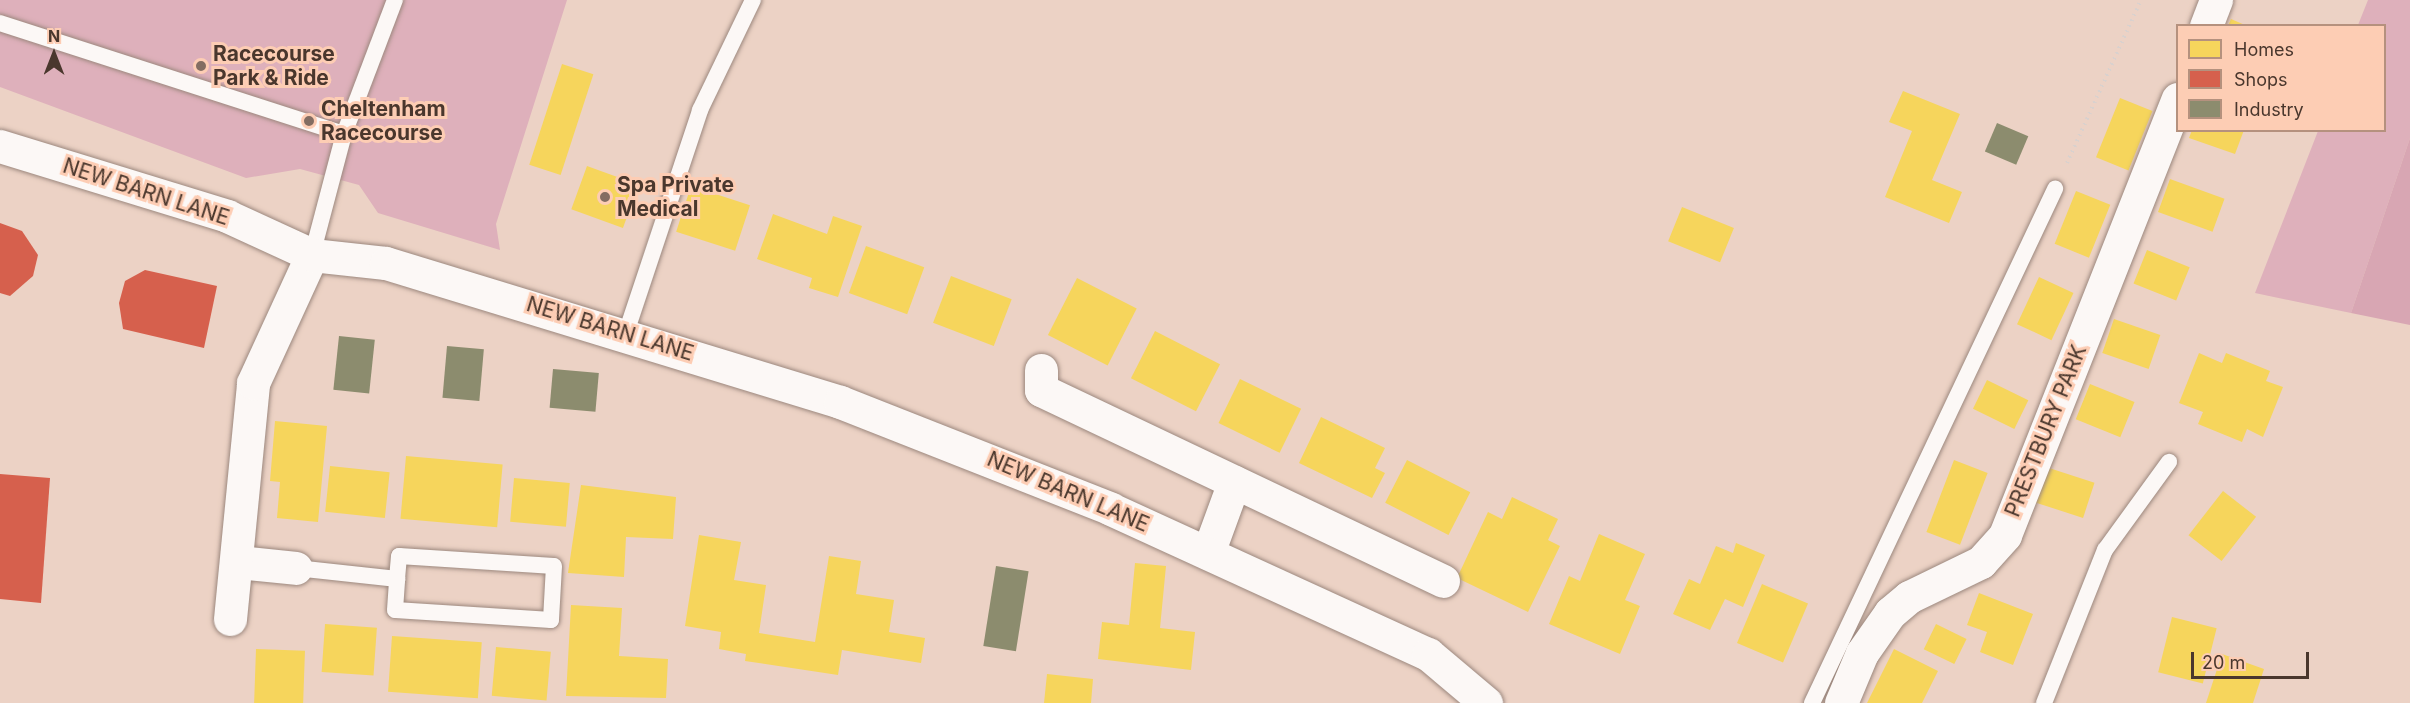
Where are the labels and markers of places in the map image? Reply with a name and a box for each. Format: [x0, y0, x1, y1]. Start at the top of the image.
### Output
place label: Racecourse Park & Ride [213, 41, 335, 91]
marker: Racecourse Park & Ride [194, 59, 208, 73]
place label: Cheltenham Racecourse [321, 96, 446, 146]
marker: Cheltenham Racecourse [302, 114, 316, 128]
place label: Spa Private Medical [617, 172, 734, 222]
marker: Spa Private Medical [598, 190, 612, 204]

